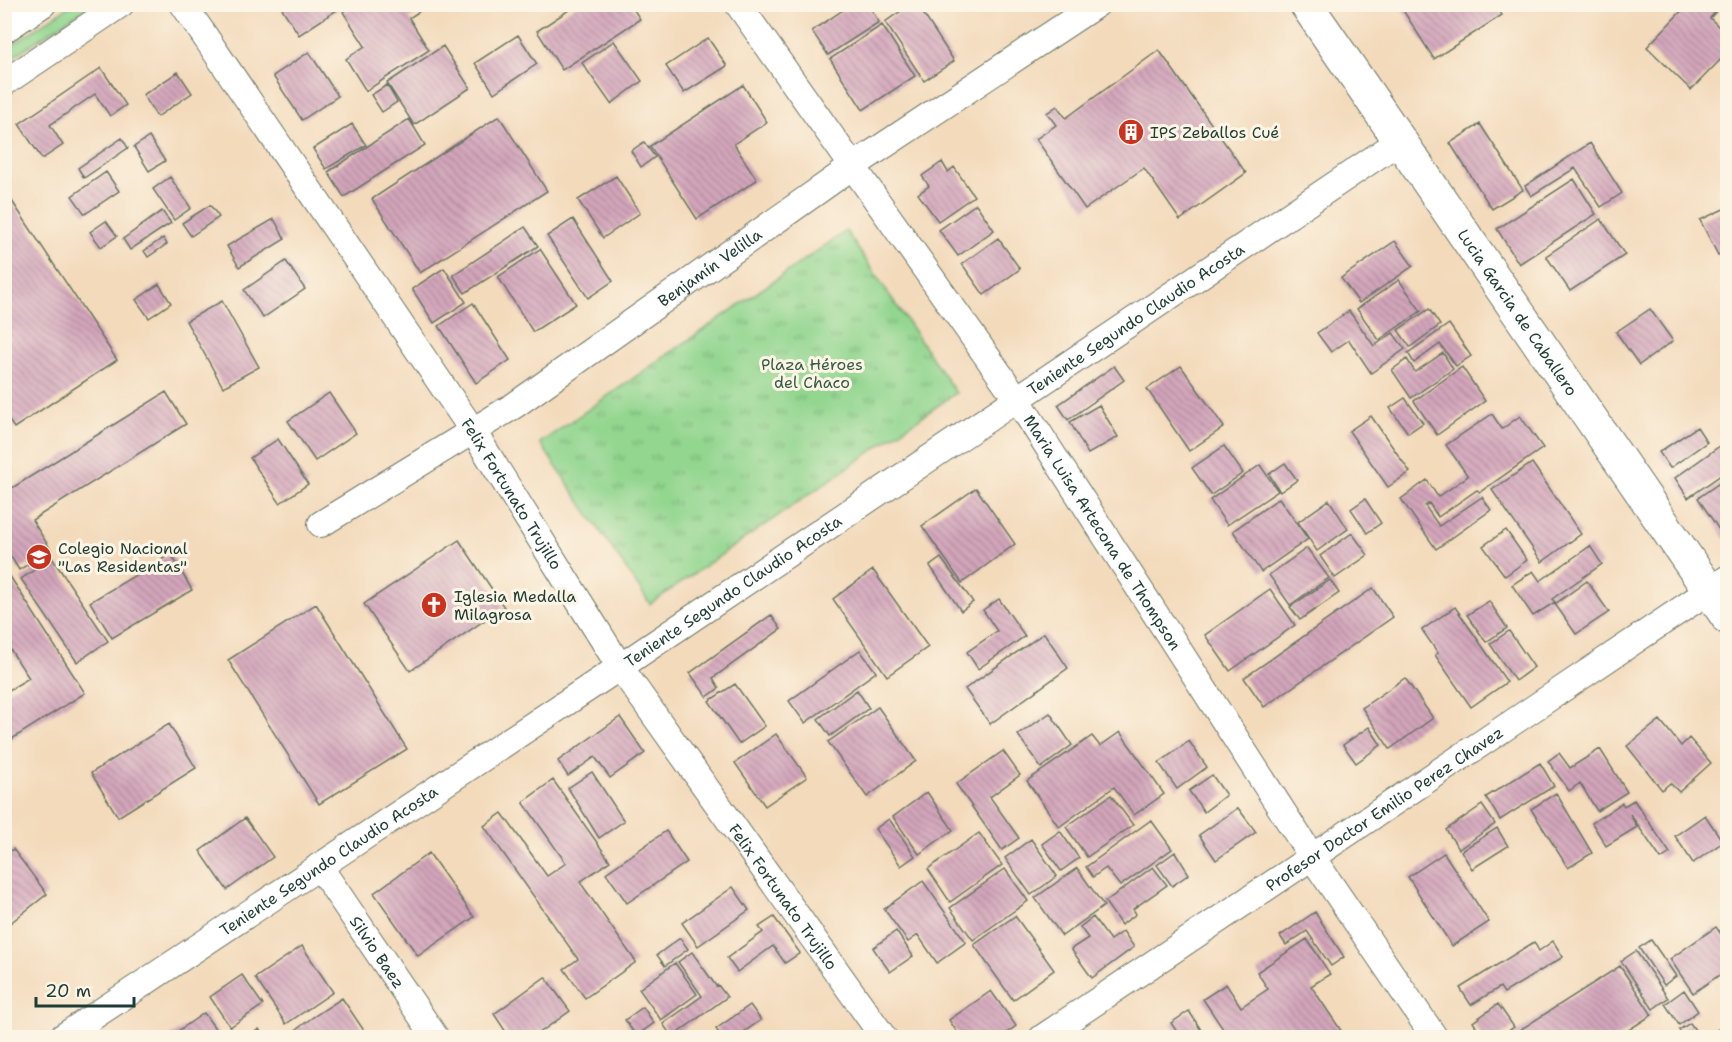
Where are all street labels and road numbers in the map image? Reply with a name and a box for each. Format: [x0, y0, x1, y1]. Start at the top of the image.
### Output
street label: Benjamín Velilla [654, 223, 766, 311]
street label: Lucia Garcia de Caballero [1453, 225, 1583, 400]
street label: Teniente Segundo Claudio Acosta [1023, 238, 1248, 400]
street label: Maria Luisa Artecona de Thompson [1019, 411, 1186, 654]
street label: Felix Fortunato Trujillo [457, 414, 567, 573]
street label: Teniente Segundo Claudio Acosta [620, 510, 846, 672]
street label: Profesor Doctor Emilio Perez Chavez [1261, 721, 1507, 896]
street label: Teniente Segundo Claudio Acosta [215, 780, 442, 940]
street label: Felix Fortunato Trujillo [724, 819, 843, 974]
street label: Silvio Baez [345, 912, 410, 992]

